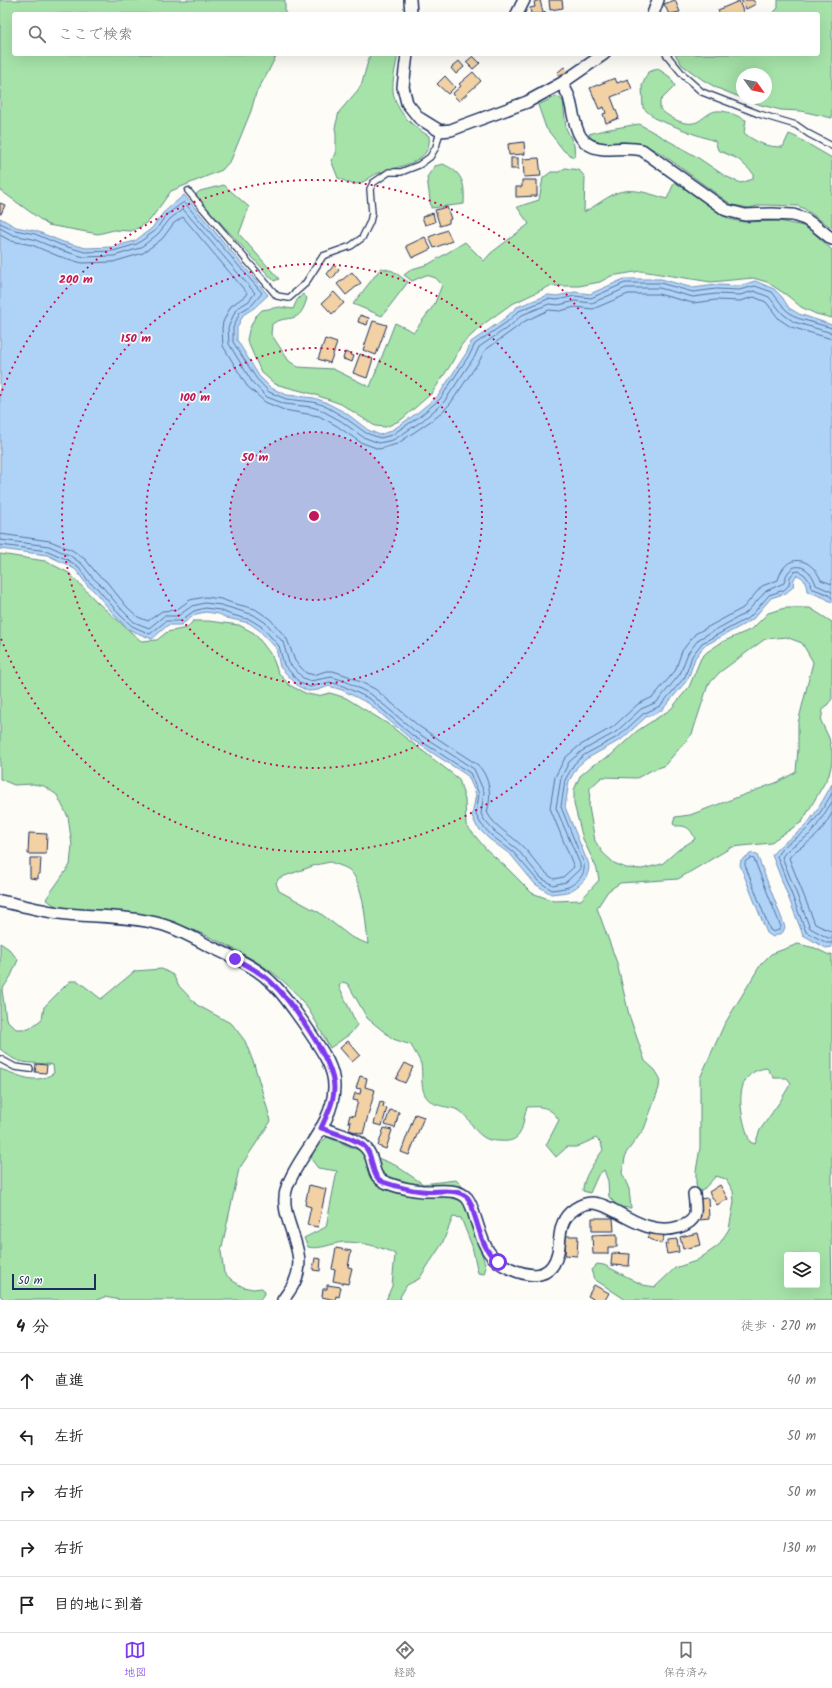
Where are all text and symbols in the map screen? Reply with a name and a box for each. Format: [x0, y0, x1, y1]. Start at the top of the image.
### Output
search box [12, 12, 820, 56]
icon: search [26, 23, 48, 45]
text: ここで検索 [58, 23, 133, 47]
north arrow [736, 68, 772, 104]
text: 200 m [59, 270, 93, 289]
text: 150 m [121, 329, 151, 348]
text: 100 m [180, 388, 210, 407]
text: 50 m [241, 448, 269, 467]
centre of rings [307, 509, 321, 523]
route end [226, 950, 244, 968]
map controls [784, 1252, 820, 1288]
button: layers [784, 1252, 820, 1288]
route start [489, 1253, 507, 1271]
scale bar [12, 1272, 96, 1291]
text: 50 m [18, 1272, 43, 1290]
text: 4 分 [16, 1314, 49, 1341]
text: 徒歩 · 270 m [741, 1316, 816, 1337]
text: 直進 [54, 1369, 84, 1393]
icon: ahead [16, 1370, 38, 1392]
text: 40 m [787, 1370, 816, 1391]
text: 左折 [54, 1425, 84, 1449]
icon: left [16, 1426, 38, 1448]
text: 50 m [787, 1426, 816, 1447]
text: 右折 [54, 1481, 84, 1505]
icon: right [16, 1482, 38, 1504]
text: 50 m [787, 1482, 816, 1503]
text: 右折 [54, 1537, 84, 1561]
icon: right [16, 1538, 38, 1560]
text: 130 m [782, 1538, 816, 1559]
text: 目的地に到着 [54, 1593, 144, 1617]
icon: arrive [16, 1594, 38, 1616]
tab: 地図 [124, 1639, 146, 1682]
tab: 経路 [394, 1639, 416, 1682]
tab: 保存済み [664, 1639, 708, 1682]

